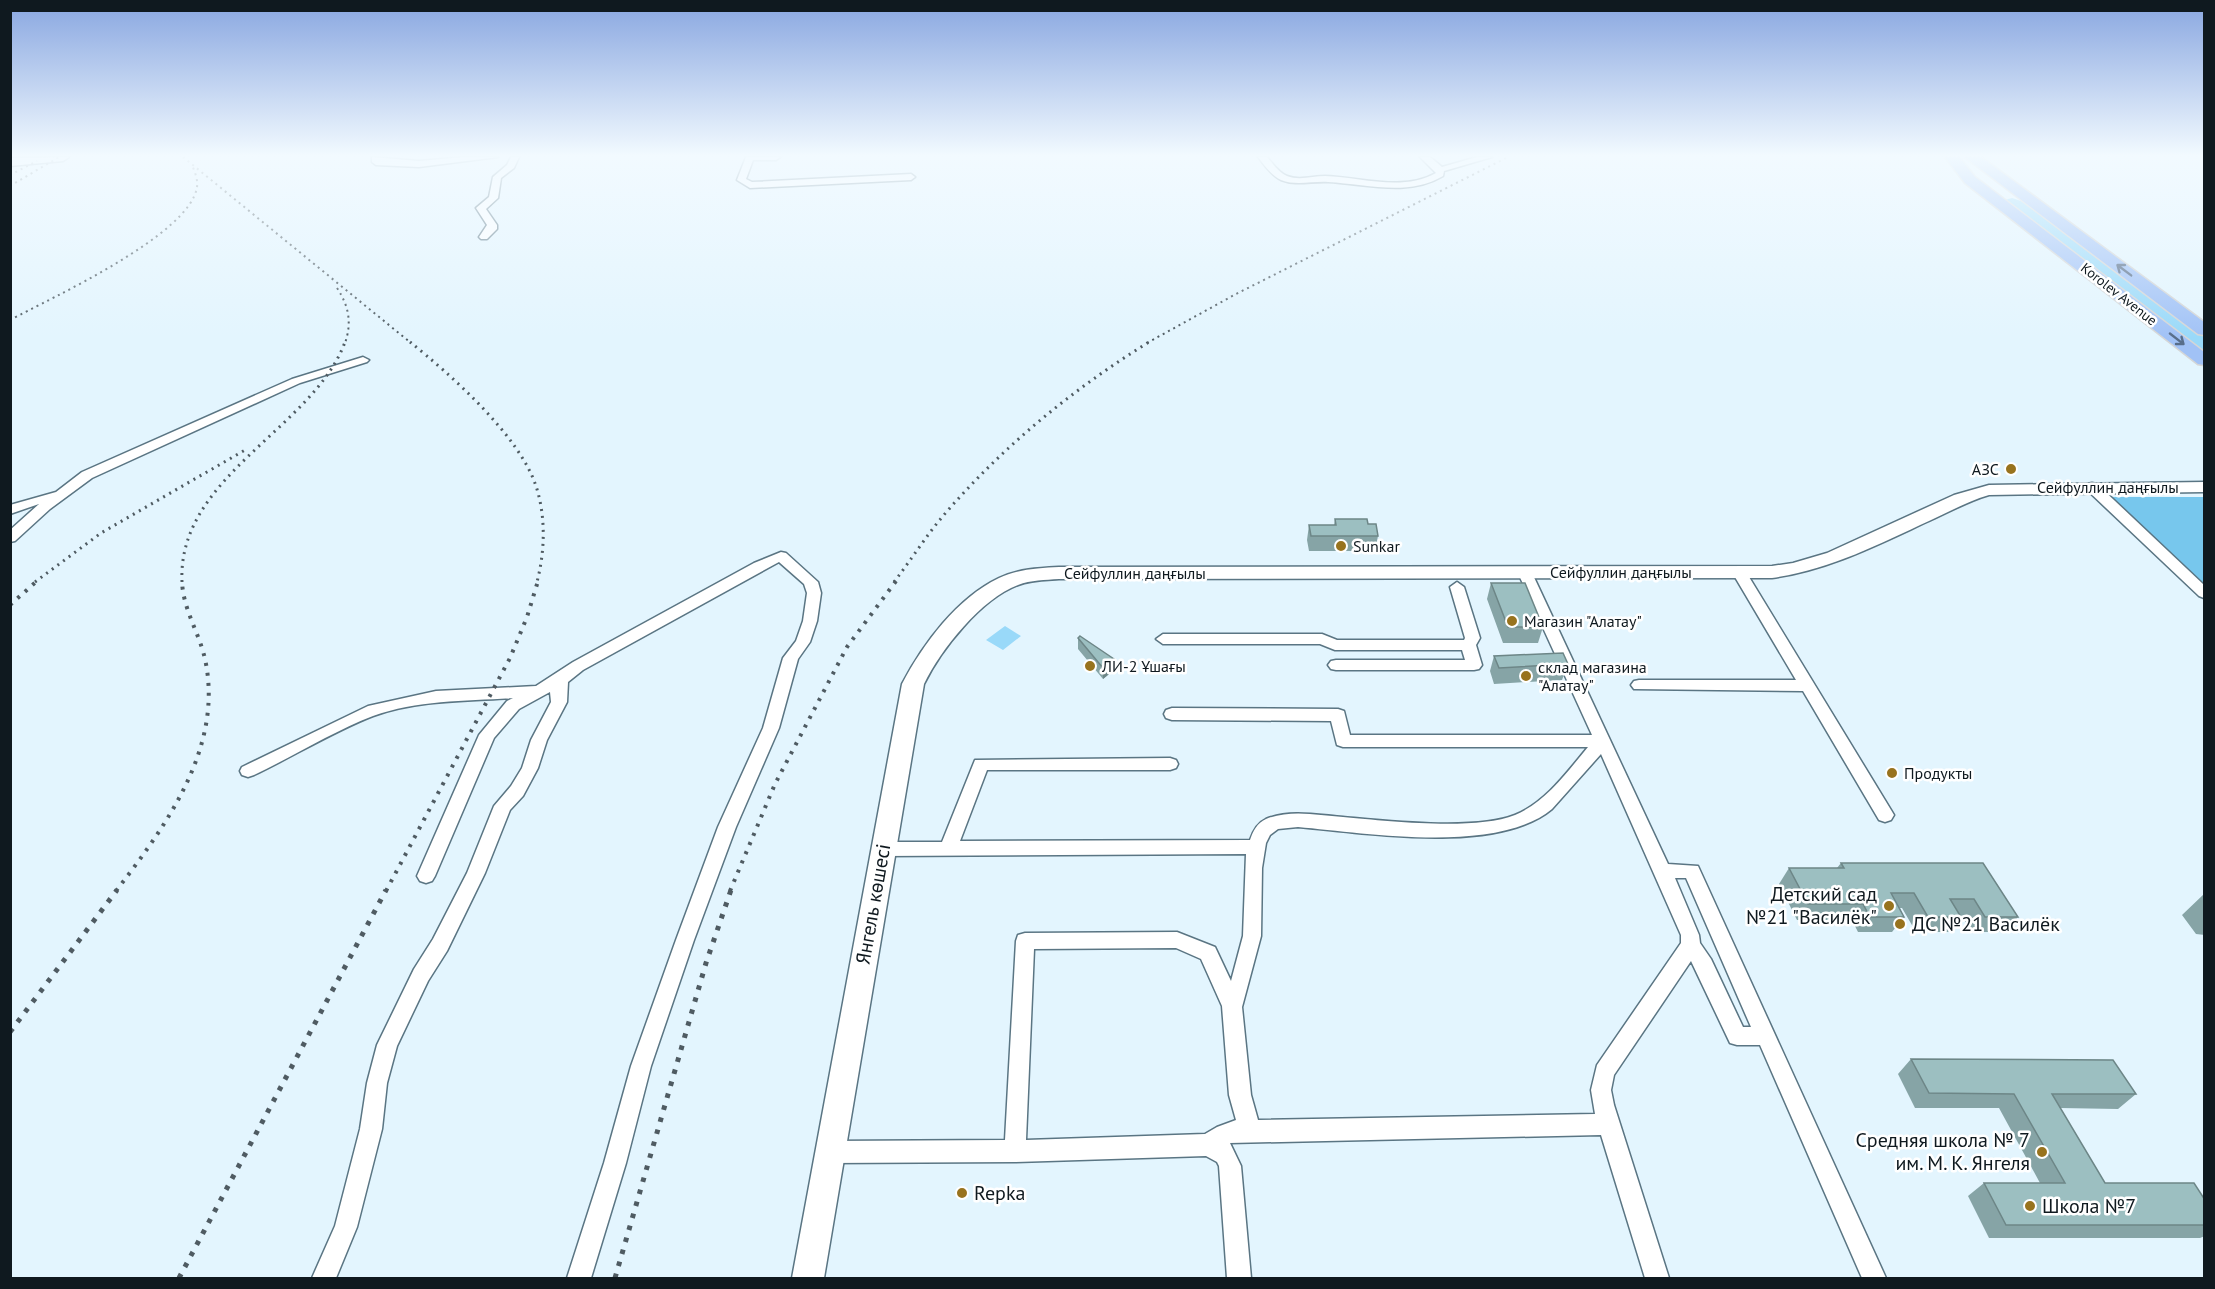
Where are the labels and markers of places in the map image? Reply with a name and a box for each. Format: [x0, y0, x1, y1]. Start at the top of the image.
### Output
place label: АЗС [1972, 459, 1999, 479]
marker: АЗС [2004, 462, 2018, 476]
place label: Sunkar [1353, 536, 1400, 556]
marker: Sunkar [1334, 539, 1348, 553]
place label: Магазин "Алатау" [1524, 611, 1642, 631]
marker: Магазин "Алатау" [1505, 614, 1519, 628]
place label: ЛИ-2 Ұшағы [1101, 656, 1186, 676]
place label: склад магазина "Алатау" [1538, 657, 1647, 695]
marker: ЛИ-2 Ұшағы [1083, 659, 1097, 673]
marker: склад магазина "Алатау" [1519, 669, 1533, 683]
place label: Продукты [1904, 763, 1972, 783]
marker: Продукты [1885, 766, 1899, 780]
place label: Детский сад №21 "Василёк" [1746, 881, 1877, 930]
marker: Детский сад №21 "Василёк" [1882, 899, 1896, 913]
place label: ДС №21 Василёк [1912, 911, 2060, 937]
marker: ДС №21 Василёк [1893, 917, 1907, 931]
place label: Средняя школа № 7 им. М. К. Янгеля [1855, 1127, 2030, 1176]
marker: Средняя школа № 7 им. М. К. Янгеля [2035, 1145, 2049, 1159]
place label: Repka [974, 1180, 1025, 1206]
marker: Repka [955, 1186, 969, 1200]
place label: Школа №7 [2042, 1193, 2136, 1219]
marker: Школа №7 [2023, 1199, 2037, 1213]

